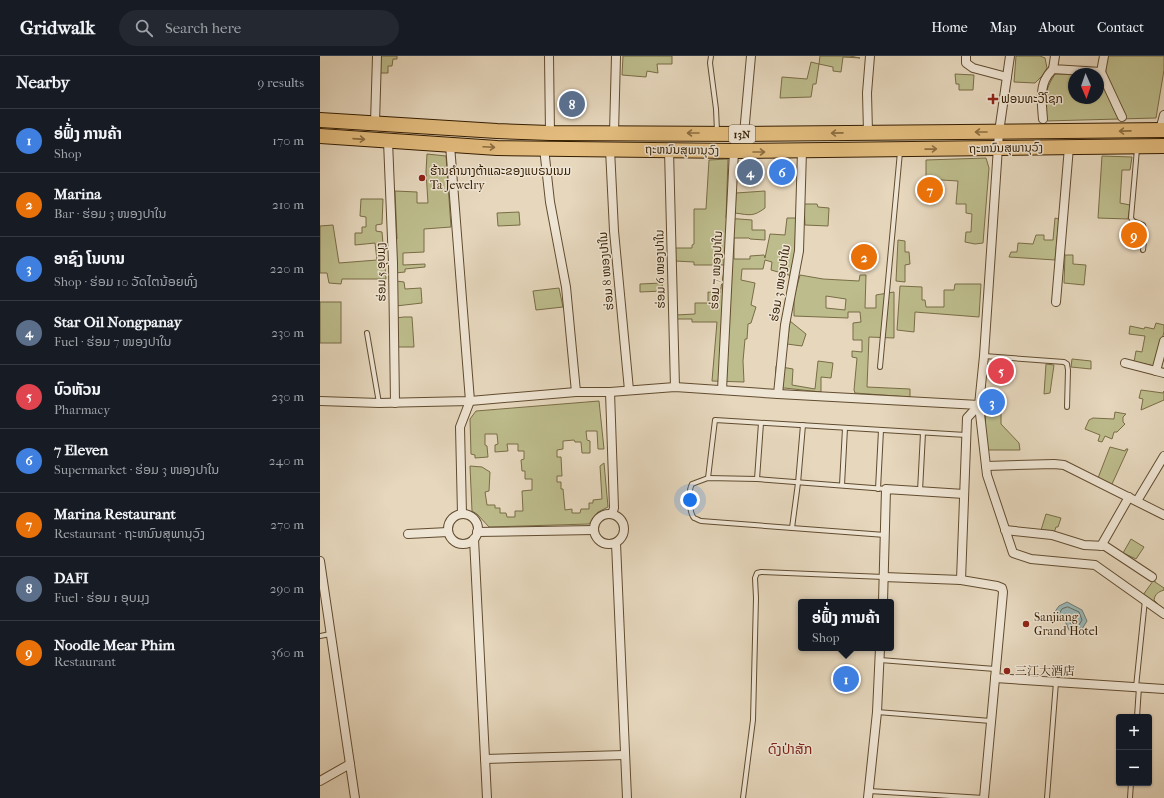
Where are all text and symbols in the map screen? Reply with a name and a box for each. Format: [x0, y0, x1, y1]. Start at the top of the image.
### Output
search box [119, 10, 399, 46]
text: Gridwalk [20, 17, 95, 39]
icon: search [133, 17, 155, 39]
text: Search here [165, 19, 241, 37]
text: Home [931, 19, 968, 36]
text: Map [990, 19, 1017, 36]
text: About [1039, 19, 1075, 36]
text: Contact [1097, 19, 1144, 36]
north arrow [1068, 68, 1104, 104]
text: Nearby [16, 72, 70, 92]
text: 9 results [257, 75, 304, 90]
pin: 8 [559, 89, 585, 119]
place label: ຟອນທະວີໂຊກ [1001, 92, 1063, 106]
marker: ຟອນທະວີໂຊກ [988, 94, 998, 104]
text: ອ່ຟົ້່ງ ການຄ້າ [54, 125, 122, 143]
road number: 13N [729, 125, 755, 143]
one-way arrow [1119, 127, 1132, 135]
one-way arrow [975, 128, 988, 136]
one-way arrow [687, 129, 700, 137]
one-way arrow [831, 129, 844, 137]
text: 1 [27, 133, 31, 148]
text: 170 m [272, 133, 304, 148]
one-way arrow [352, 135, 365, 142]
street label: ຖະຫນົນສຸພານຸວົງ [969, 140, 1043, 157]
street label: ຖະຫນົນສຸພານຸວົງ [645, 142, 719, 159]
one-way arrow [482, 144, 495, 151]
one-way arrow [924, 145, 937, 153]
text: Shop [54, 146, 82, 161]
one-way arrow [752, 148, 765, 155]
pin: 4 [737, 157, 763, 187]
pin: 6 [769, 157, 795, 187]
place label: ຮ້ານຄຳນາງຕ້າແລະຂອງແບຣນເນມ Ta Jewelry [430, 164, 571, 192]
marker: ຮ້ານຄຳນາງຕ້າແລະຂອງແບຣນເນມ Ta Jewelry [417, 173, 427, 183]
pin: 7 [917, 175, 943, 205]
text: Marina [54, 185, 101, 203]
text: 2 [26, 197, 32, 212]
text: 210 m [272, 197, 304, 212]
text: Bar · ຮ່ອມ 3 ໜອງປາໃນ [54, 206, 166, 221]
pin: 9 [1121, 220, 1147, 250]
street label: ຮ່ອມ 6 ໜອງປາໃນ [652, 229, 668, 309]
street label: ຮ່ອມ 7 ໜອງປາໃນ [707, 230, 725, 310]
street label: ຮ່ອມ 8 ໜອງປາໃນ [596, 231, 616, 311]
street label: ຮ່ອມ 5 ອຸບມຸງ [373, 242, 390, 302]
pin: 2 [851, 242, 877, 272]
street label: ຮ່ອມ 3 ໜອງປາໃນ [767, 244, 793, 322]
text: ອາຊົງ ໂນບານ [54, 250, 125, 268]
text: 3 [26, 261, 32, 276]
text: 220 m [270, 261, 304, 276]
text: Shop · ຮ່ອມ 10 ວັດໄຕນ້ອຍທົ່ງ [54, 274, 198, 289]
text: Star Oil Nongpanay [54, 313, 182, 331]
text: 4 [25, 325, 33, 340]
text: 230 m [271, 325, 304, 340]
text: Fuel · ຮ່ອມ 7 ໜອງປາໃນ [54, 334, 172, 349]
pin: 5 [988, 356, 1014, 386]
text: ບົວຫັວນ [54, 381, 101, 399]
pin: 3 [979, 387, 1005, 417]
text: 5 [26, 389, 32, 404]
text: 230 m [271, 389, 304, 404]
text: Pharmacy [54, 402, 110, 417]
text: 7 Eleven [54, 441, 108, 459]
text: 6 [25, 453, 33, 468]
text: 240 m [269, 453, 304, 468]
text: Supermarket · ຮ່ອມ 3 ໜອງປາໃນ [54, 462, 219, 477]
your location [680, 490, 700, 510]
text: Marina Restaurant [54, 505, 176, 523]
text: 7 [26, 517, 32, 532]
text: 270 m [270, 517, 304, 532]
text: Restaurant · ຖະຫນົນສຸພານຸວົງ [54, 526, 205, 541]
text: DAFI [54, 569, 89, 587]
text: 8 [26, 581, 32, 596]
text: 290 m [270, 581, 304, 596]
text: Fuel · ຮ່ອມ 1 ອຸບມຸງ [54, 590, 150, 605]
popup [798, 599, 894, 651]
text: ອ່ຟົ້່ງ ການຄ້າ [812, 609, 880, 627]
place label: Sanjiang Grand Hotel [1034, 610, 1099, 638]
marker: Sanjiang Grand Hotel [1021, 619, 1031, 629]
text: Shop [812, 630, 840, 645]
text: Noodle Mear Phim [54, 636, 175, 654]
text: 9 [26, 645, 32, 660]
text: 360 m [271, 645, 304, 660]
text: Restaurant [54, 654, 116, 669]
pin: 1 [833, 664, 859, 694]
place label: 三江大酒店 [1015, 664, 1075, 678]
marker: 三江大酒店 [1002, 666, 1012, 676]
map controls [1116, 714, 1152, 786]
button: + [1116, 714, 1152, 750]
district label: ດົງປ່າສັກ [768, 741, 812, 758]
button: − [1116, 750, 1152, 786]

